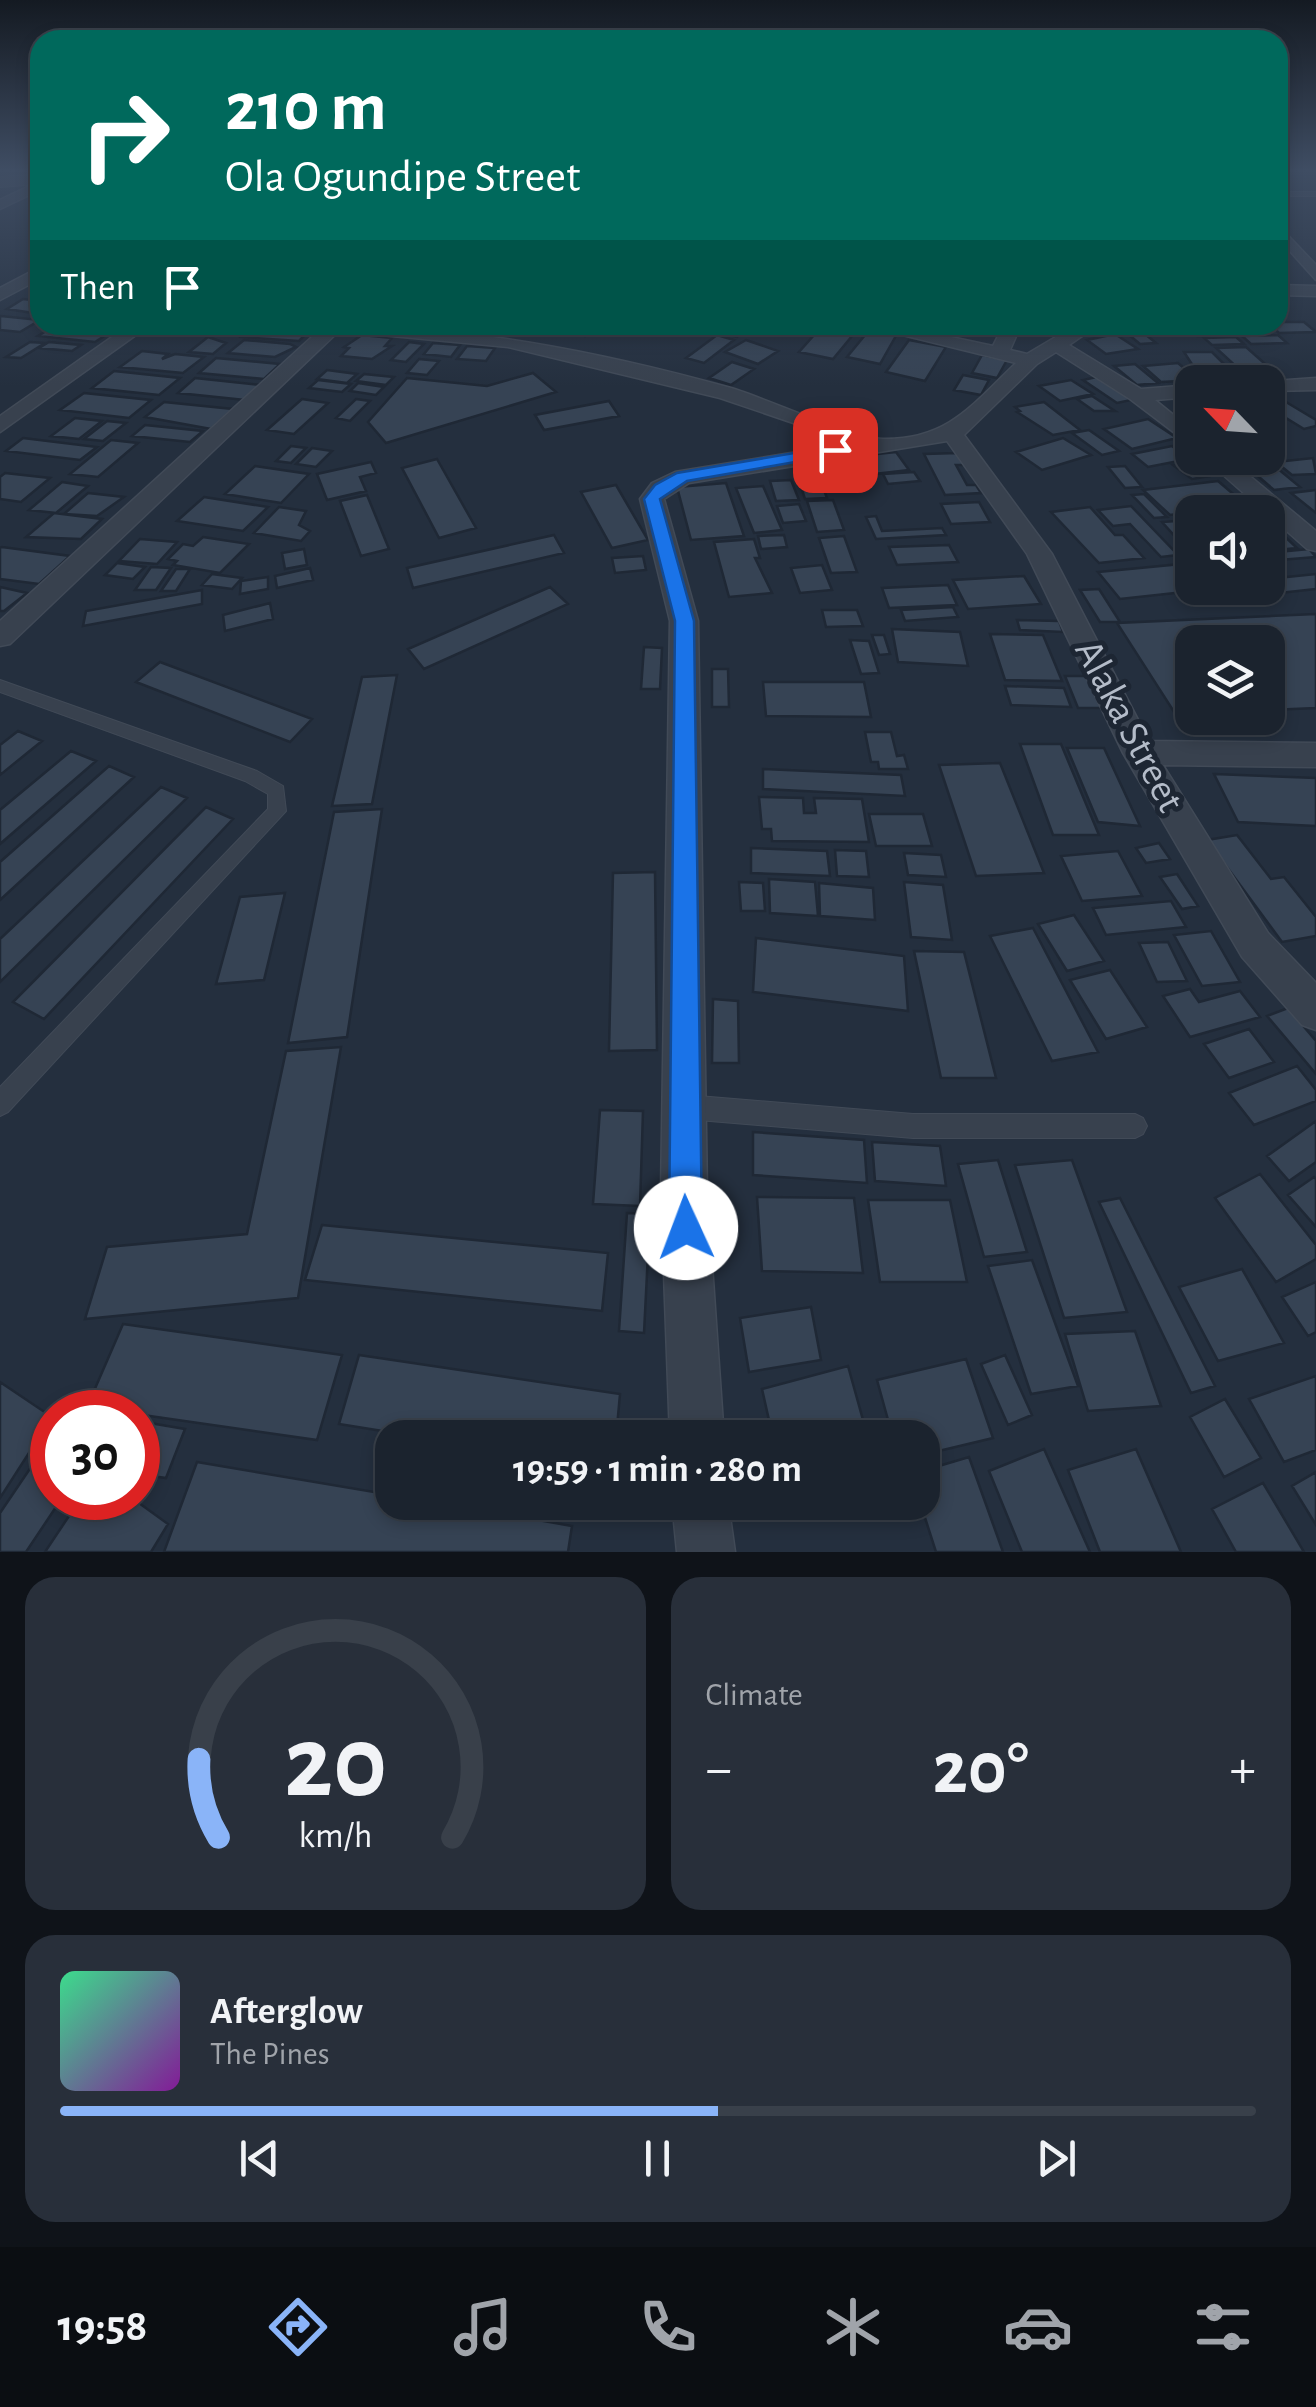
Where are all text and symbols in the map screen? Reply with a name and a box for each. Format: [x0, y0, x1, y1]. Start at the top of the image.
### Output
icon: right [60, 70, 190, 200]
text: 210 m [225, 73, 387, 143]
text: Ola Ogundipe Street [225, 155, 580, 200]
icon: arrive [155, 260, 210, 315]
text: Then [60, 269, 135, 307]
north arrow [1175, 365, 1285, 475]
map controls [1175, 365, 1285, 735]
pin [793, 408, 878, 493]
icon: arrive [808, 423, 863, 478]
button: sound [1175, 495, 1285, 605]
button: layers [1175, 625, 1285, 735]
street label: Alaka Street [1067, 634, 1191, 819]
position arrow [634, 1176, 738, 1280]
speed limit sign: 30 [30, 1390, 160, 1520]
text: 19:59 · 1 min · 280 m [513, 1451, 802, 1489]
text: Climate [706, 1679, 803, 1711]
text: 20 [284, 1712, 387, 1816]
text: 20° [933, 1732, 1029, 1807]
text: − [706, 1742, 732, 1797]
text: + [1230, 1742, 1256, 1797]
text: km/h [298, 1818, 372, 1854]
text: Afterglow [210, 1993, 363, 2031]
text: The Pines [210, 2038, 330, 2070]
icon: previous [232, 2131, 287, 2186]
icon: pause [630, 2131, 685, 2186]
icon: next [1029, 2131, 1084, 2186]
icon: directions [263, 2292, 333, 2362]
icon: music [448, 2292, 518, 2362]
icon: phone [633, 2292, 703, 2362]
icon: climate [818, 2292, 888, 2362]
icon: car [1003, 2292, 1073, 2362]
icon: filters [1188, 2292, 1258, 2362]
text: 19:58 [58, 2304, 147, 2349]

